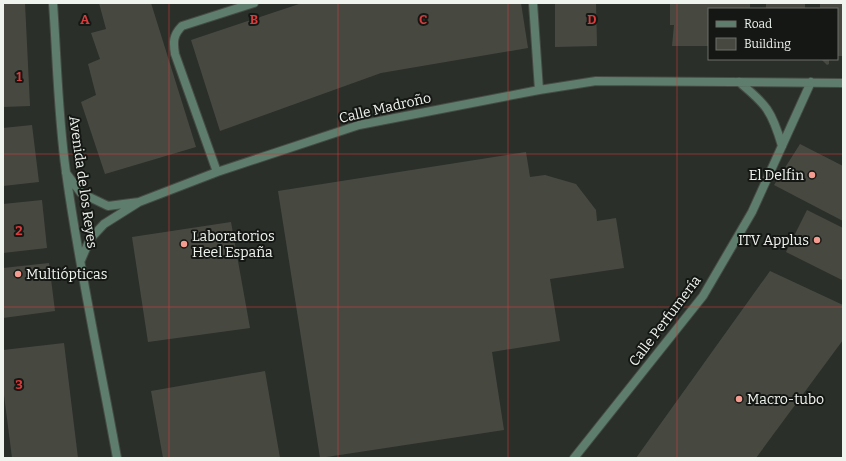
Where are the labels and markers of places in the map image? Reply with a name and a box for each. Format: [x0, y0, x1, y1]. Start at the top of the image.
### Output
place label: El Delfin [749, 167, 804, 184]
marker: El Delfin [807, 170, 817, 180]
place label: Laboratorios Heel España [192, 228, 275, 261]
place label: ITV Applus [738, 232, 809, 249]
marker: ITV Applus [812, 235, 822, 245]
marker: Laboratorios Heel España [179, 239, 189, 249]
place label: Multiópticas [26, 266, 107, 283]
marker: Multiópticas [13, 269, 23, 279]
place label: Macro-tubo [747, 391, 824, 408]
marker: Macro-tubo [734, 394, 744, 404]

